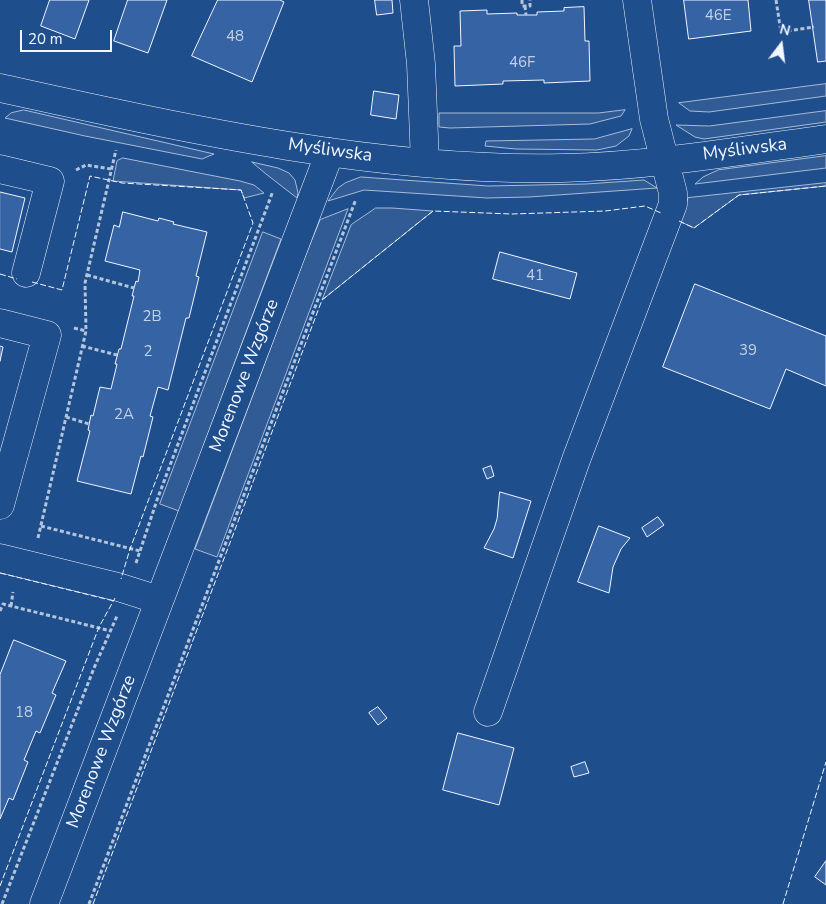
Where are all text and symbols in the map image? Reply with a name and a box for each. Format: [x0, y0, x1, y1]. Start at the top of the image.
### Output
house number: 46E [705, 7, 731, 25]
text: N [777, 19, 793, 41]
scale bar [22, 20, 115, 52]
north arrow [756, 20, 806, 70]
house number: 48 [226, 28, 244, 46]
text: 20 m [28, 29, 63, 49]
house number: 46F [509, 54, 535, 72]
street label: Myśliwska [287, 134, 373, 168]
street label: Myśliwska [702, 134, 788, 166]
house number: 41 [526, 267, 544, 285]
street label: Morenowe Wzgórze [206, 296, 284, 456]
house number: 2B [142, 308, 162, 326]
house number: 39 [739, 342, 757, 360]
house number: 2 [144, 343, 152, 361]
house number: 2A [114, 406, 134, 424]
street label: Morenowe Wzgórze [63, 672, 141, 832]
house number: 18 [15, 704, 33, 722]

